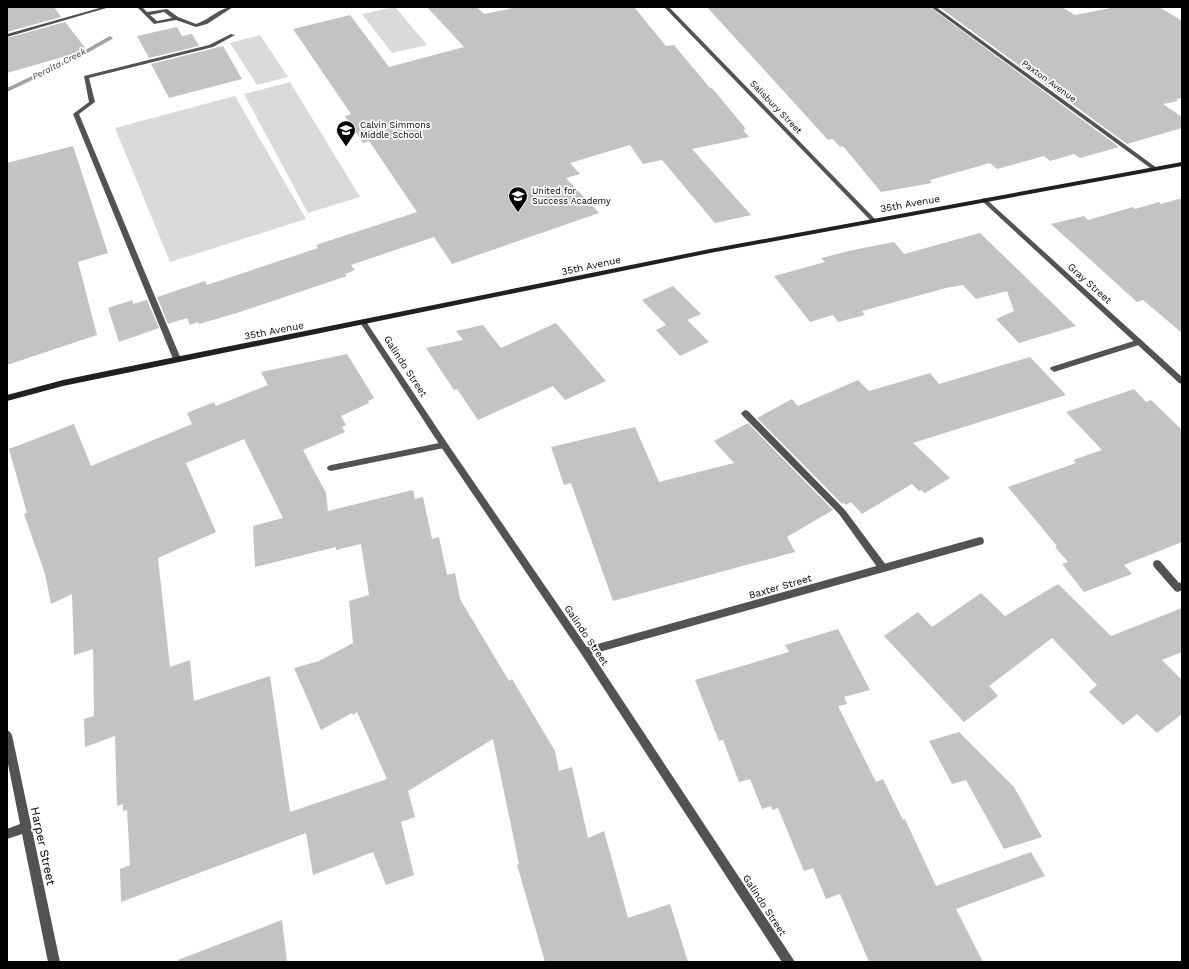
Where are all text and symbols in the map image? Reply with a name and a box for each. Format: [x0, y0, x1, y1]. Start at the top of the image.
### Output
water label: Peralta Creek [31, 46, 88, 82]
street label: Paxton Avenue [1020, 58, 1078, 104]
street label: Salisbury Street [748, 78, 804, 136]
school or university icon: Calvin Simmons Middle School [335, 119, 357, 147]
place label: Calvin Simmons Middle School [360, 120, 431, 140]
school or university icon: United for Success Academy [507, 185, 529, 213]
place label: United for Success Academy [532, 186, 611, 206]
street label: 35th Avenue [879, 193, 941, 214]
street label: 35th Avenue [560, 254, 622, 277]
street label: Gray Street [1066, 261, 1114, 306]
street label: 35th Avenue [243, 319, 305, 342]
street label: Galindo Street [382, 334, 430, 400]
street label: Baxter Street [747, 572, 814, 601]
street label: Galindo Street [562, 603, 611, 668]
street label: Harper Street [28, 806, 58, 886]
street label: Galindo Street [741, 873, 789, 939]

